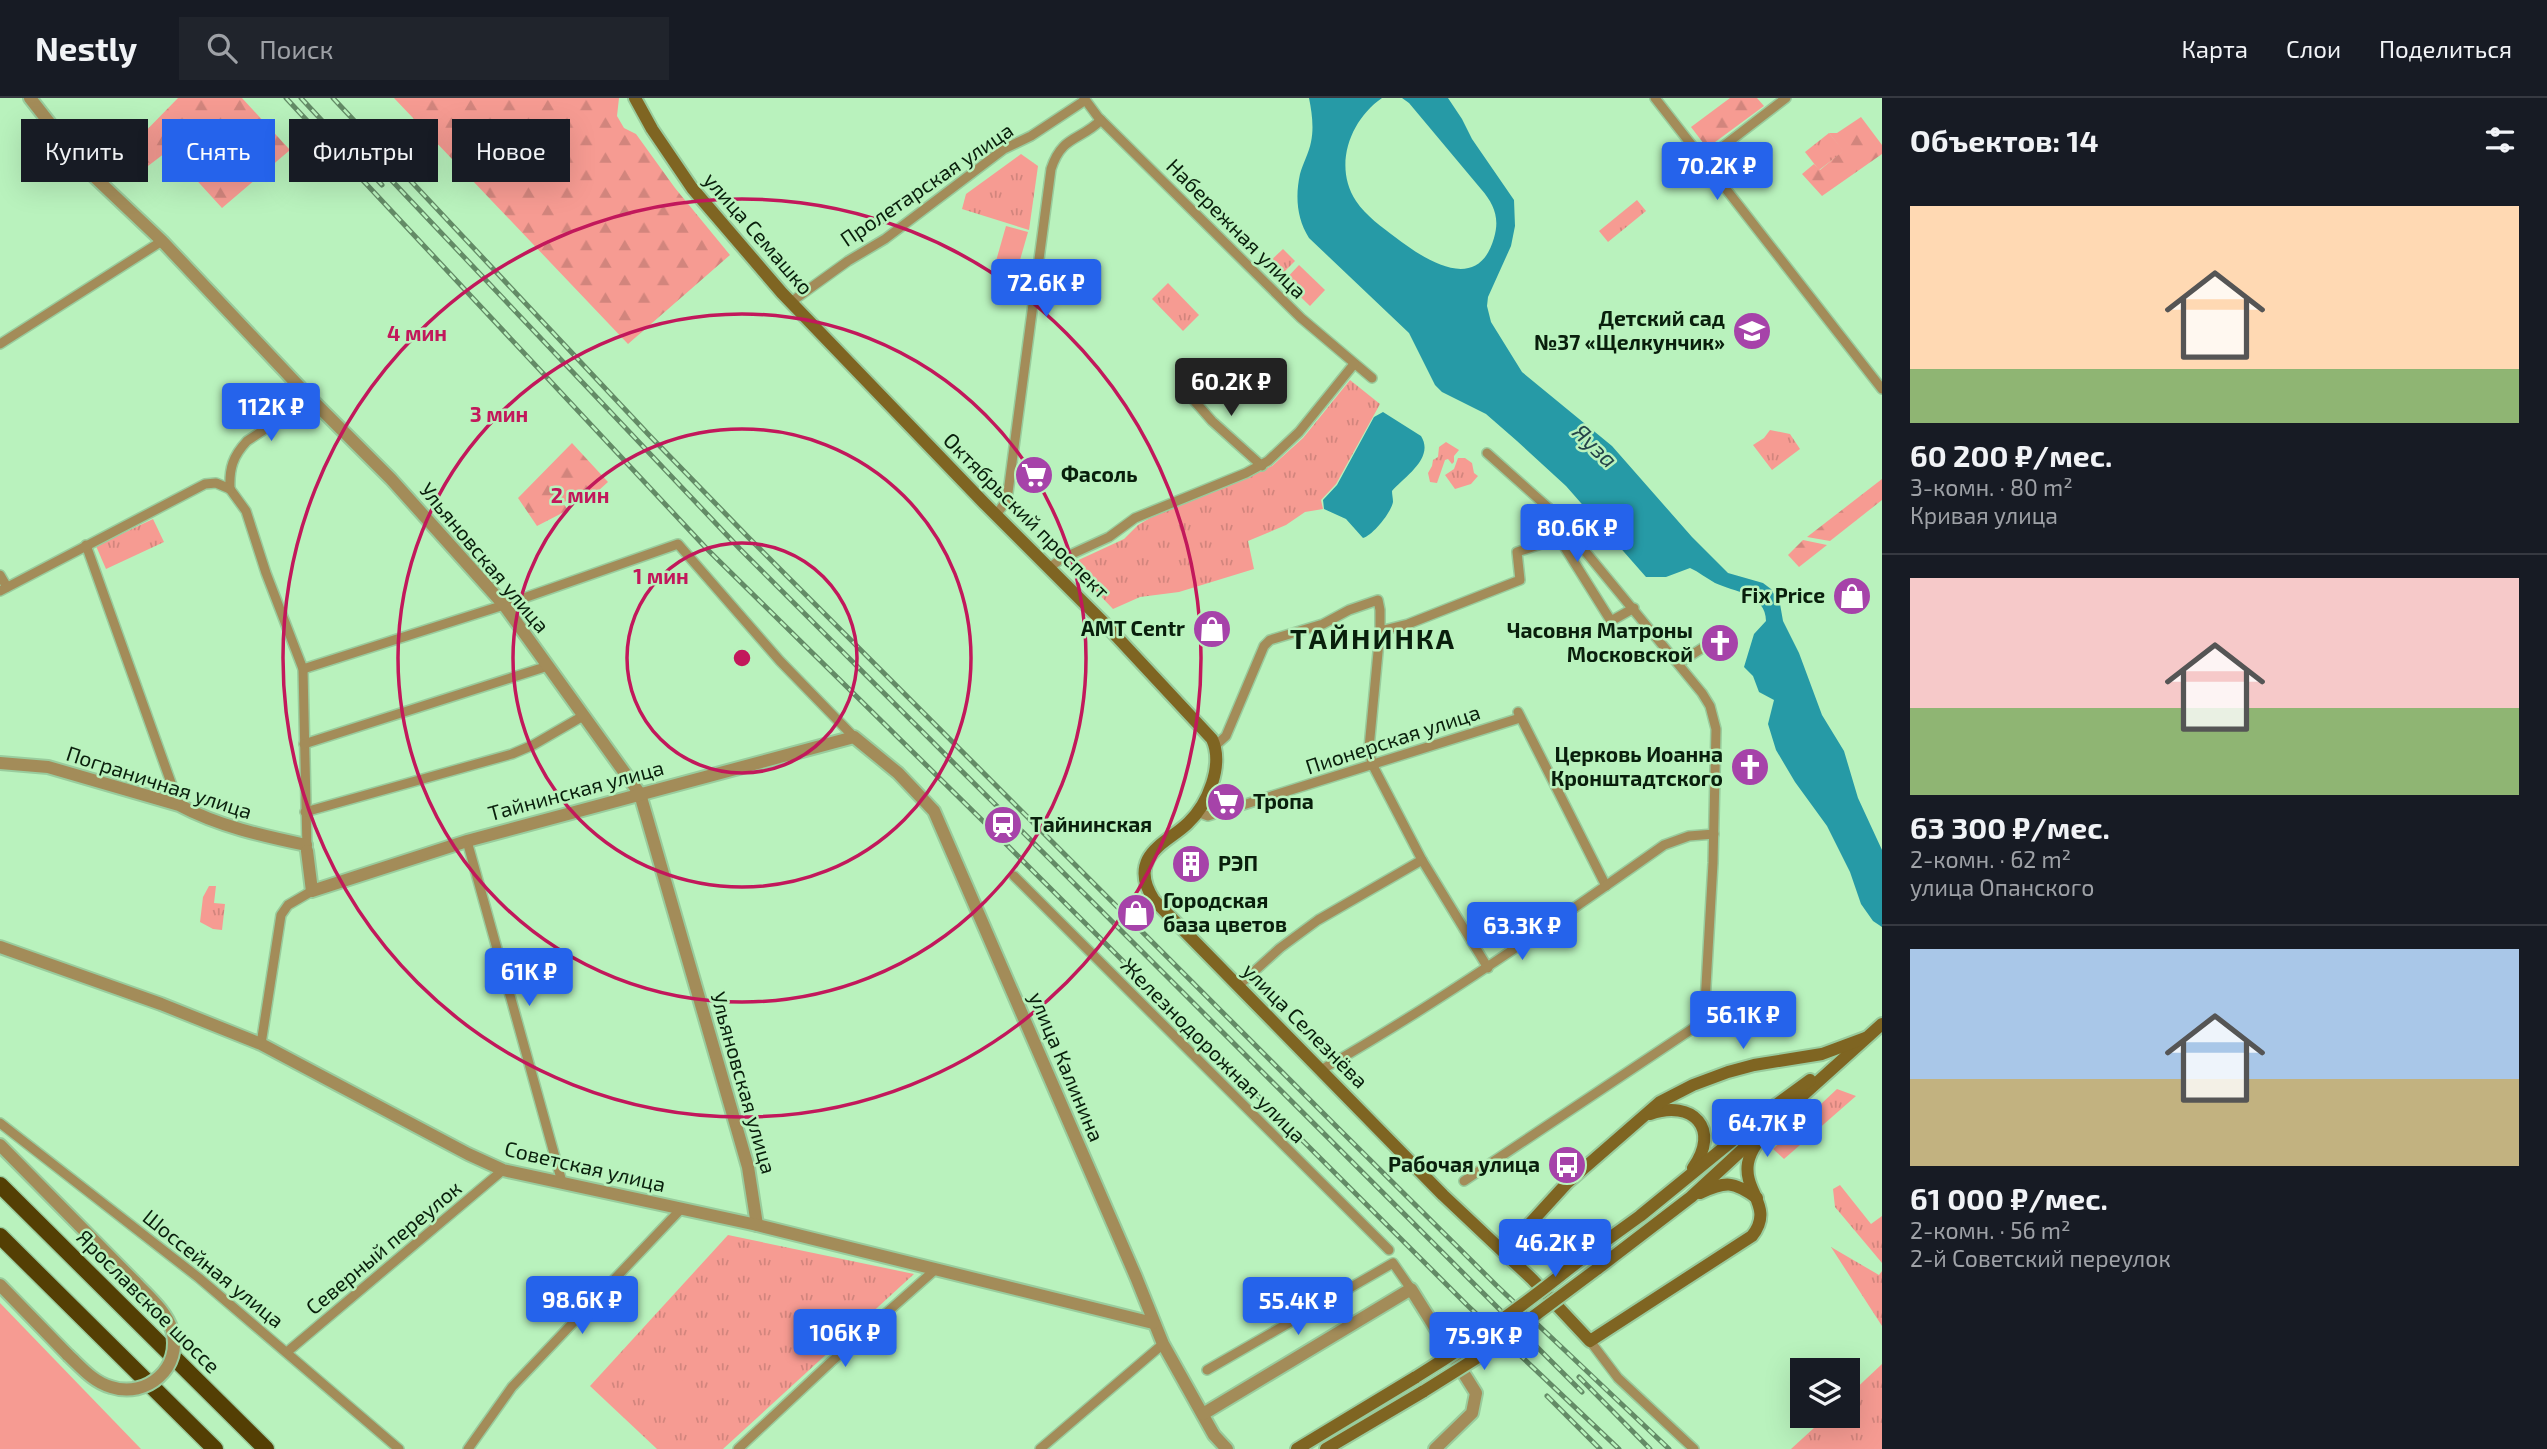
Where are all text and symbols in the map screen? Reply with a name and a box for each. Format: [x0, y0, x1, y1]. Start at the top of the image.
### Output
search box [179, 17, 669, 80]
text: Nestly [35, 28, 137, 68]
icon: search [203, 29, 241, 67]
text: Поиск [259, 33, 333, 64]
text: Карта [2181, 34, 2248, 63]
text: Слои [2286, 34, 2341, 63]
text: Поделиться [2379, 34, 2512, 63]
street label: Пролетарская улица [835, 117, 1018, 252]
chip: Купить [21, 119, 148, 182]
chip: Снять [162, 119, 275, 182]
chip: Фильтры [289, 119, 438, 182]
chip: Новое [452, 119, 570, 182]
icon: filters [2481, 121, 2519, 159]
text: Объектов: 14 [1910, 122, 2099, 158]
pin: 70.2K ₽ [1652, 142, 1782, 202]
text: 70.2K ₽ [1678, 151, 1756, 179]
street label: Набережная улица [1161, 153, 1312, 304]
street label: улица Семашко [698, 167, 819, 300]
icon: home [2152, 252, 2278, 378]
pin: 72.6K ₽ [981, 260, 1111, 319]
text: 72.6K ₽ [1007, 268, 1085, 296]
place label: Детский сад №37 «Щелкунчик» [1534, 305, 1725, 354]
school or university icon: Детский сад №37 «Щелкунчик» [1731, 310, 1773, 352]
text: 4 мин [387, 320, 447, 345]
pin: 60.2K ₽ [1166, 358, 1296, 418]
text: 60.2K ₽ [1191, 367, 1271, 395]
pin: 112K ₽ [214, 384, 328, 443]
text: 112K ₽ [238, 392, 304, 420]
text: 3 мин [470, 401, 528, 426]
water label: Яуза [1568, 417, 1624, 473]
street label: Октябрьский проспект [939, 427, 1115, 603]
text: 60 200 ₽/мес. [1910, 437, 2112, 473]
supermarket icon: Фасоль [1013, 454, 1055, 496]
place label: Фасоль [1061, 461, 1138, 486]
text: 3-комн. · 80 m² [1910, 473, 2073, 501]
street label: Ульяновская улица [414, 477, 555, 638]
text: 2 мин [551, 482, 609, 507]
text: Кривая улица [1910, 501, 2058, 529]
pin: 80.6K ₽ [1512, 504, 1642, 564]
text: 80.6K ₽ [1537, 513, 1617, 541]
text: 1 мин [633, 563, 689, 588]
shop icon: Fix Price [1831, 575, 1873, 617]
place label: Fix Price [1741, 582, 1825, 607]
shop icon: AMT Centr [1191, 608, 1233, 650]
place label: AMT Centr [1081, 615, 1185, 640]
place label: Часовня Матроны Московской [1507, 617, 1693, 666]
district label: ТАЙНИНКА [1290, 621, 1456, 655]
church icon: Часовня Матроны Московской [1699, 622, 1741, 664]
icon: home [2152, 624, 2278, 750]
centre of rings [730, 646, 754, 670]
street label: Пионерская улица [1302, 699, 1483, 780]
street label: Пограничная улица [63, 740, 256, 824]
place label: Церковь Иоанна Кронштадтского [1551, 741, 1723, 790]
church icon: Церковь Иоанна Кронштадтского [1729, 746, 1771, 788]
street label: Тайнинская улица [485, 754, 666, 826]
supermarket icon: Тропа [1205, 781, 1247, 823]
place label: Тропа [1253, 788, 1314, 813]
station icon: Тайнинская [982, 804, 1024, 846]
text: 63 300 ₽/мес. [1910, 809, 2110, 845]
place label: Тайнинская [1030, 811, 1152, 836]
building icon: РЭП [1170, 843, 1212, 885]
text: 2-комн. · 62 m² [1910, 845, 2071, 873]
place label: РЭП [1218, 850, 1258, 875]
text: улица Опанского [1910, 873, 2094, 901]
place label: Городская база цветов [1163, 887, 1287, 936]
shop icon: Городская база цветов [1115, 892, 1157, 934]
pin: 63.3K ₽ [1457, 902, 1587, 962]
text: 63.3K ₽ [1483, 911, 1561, 939]
pin: 61K ₽ [480, 948, 578, 1008]
street label: Железнодорожная улица [1116, 952, 1312, 1148]
text: 61K ₽ [501, 957, 557, 985]
street label: улица Селезнёва [1238, 957, 1374, 1093]
street label: улица Калинина [1024, 988, 1110, 1145]
street label: Ульяновская улица [706, 989, 782, 1177]
pin: 56.1K ₽ [1678, 992, 1808, 1051]
icon: home [2152, 995, 2278, 1121]
text: 56.1K ₽ [1706, 1000, 1780, 1028]
pin: 64.7K ₽ [1702, 1100, 1832, 1159]
text: 64.7K ₽ [1728, 1108, 1806, 1136]
street label: Советская улица [502, 1135, 668, 1197]
bus stop icon: Рабочая улица [1546, 1144, 1588, 1186]
place label: Рабочая улица [1388, 1151, 1540, 1176]
street label: Северный переулок [300, 1175, 466, 1320]
text: 61 000 ₽/мес. [1910, 1180, 2108, 1216]
street label: Шоссейная улица [138, 1203, 289, 1333]
text: 2-комн. · 56 m² [1910, 1216, 2070, 1244]
pin: 46.2K ₽ [1490, 1220, 1620, 1279]
street label: Ярославское шоссе [72, 1224, 226, 1378]
text: 46.2K ₽ [1515, 1228, 1595, 1256]
text: 2-й Советский переулок [1910, 1244, 2171, 1272]
pin: 98.6K ₽ [517, 1276, 647, 1336]
pin: 55.4K ₽ [1233, 1278, 1363, 1337]
text: 98.6K ₽ [542, 1285, 622, 1313]
text: 55.4K ₽ [1259, 1286, 1337, 1314]
pin: 106K ₽ [788, 1310, 902, 1369]
pin: 75.9K ₽ [1419, 1312, 1549, 1372]
text: 106K ₽ [810, 1318, 880, 1346]
text: 75.9K ₽ [1446, 1321, 1522, 1349]
map controls [1790, 1358, 1860, 1428]
button: layers [1790, 1358, 1860, 1428]

